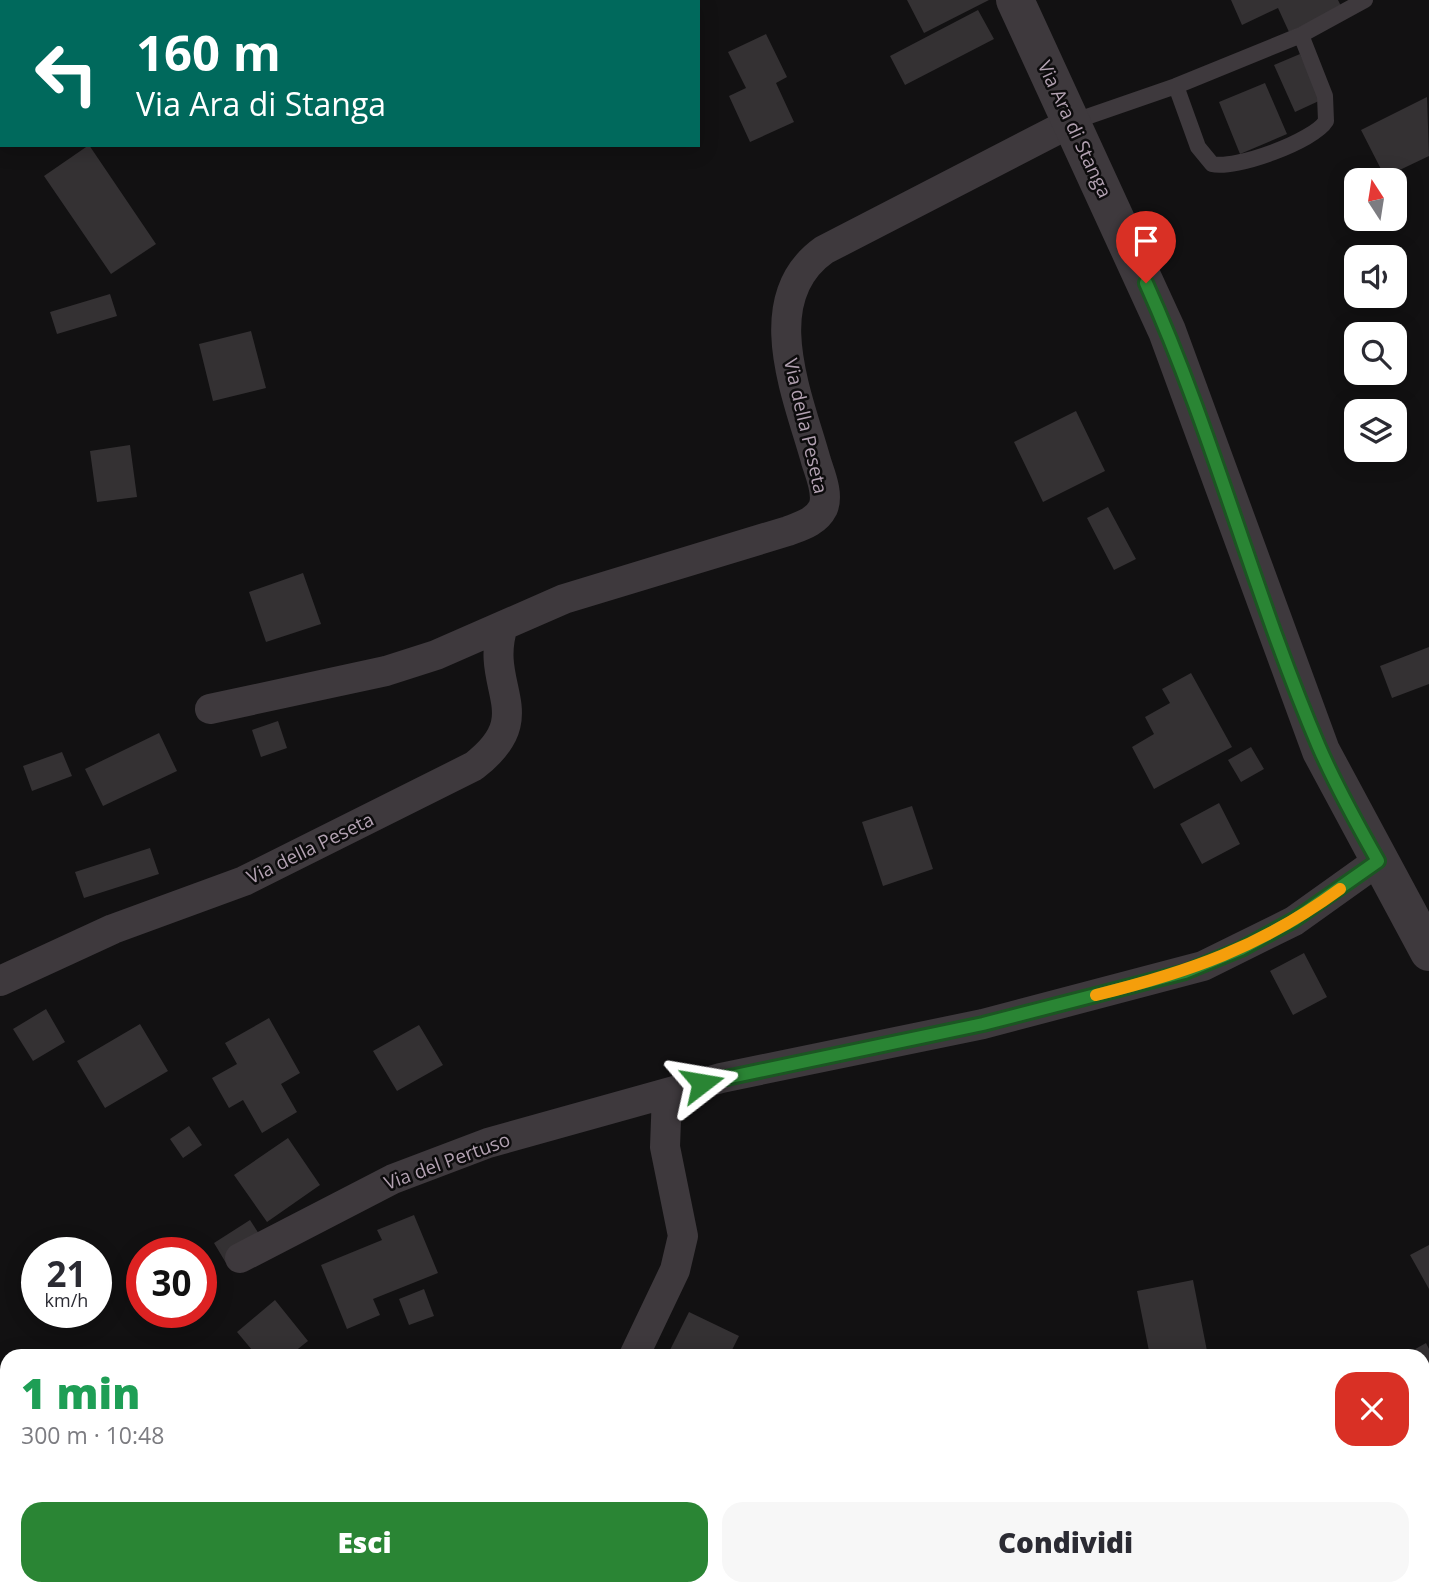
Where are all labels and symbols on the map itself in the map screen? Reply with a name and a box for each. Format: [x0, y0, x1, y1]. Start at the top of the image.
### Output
street label: Via Ara di Stanga [1032, 56, 1118, 202]
north arrow [1344, 168, 1407, 231]
pin [1116, 211, 1176, 283]
street label: Via della Peseta [778, 356, 834, 496]
street label: Via della Peseta [242, 806, 378, 890]
position arrow [665, 1046, 739, 1120]
street label: Via del Pertuso [380, 1126, 514, 1196]
speed limit sign: 30 [126, 1237, 217, 1328]

